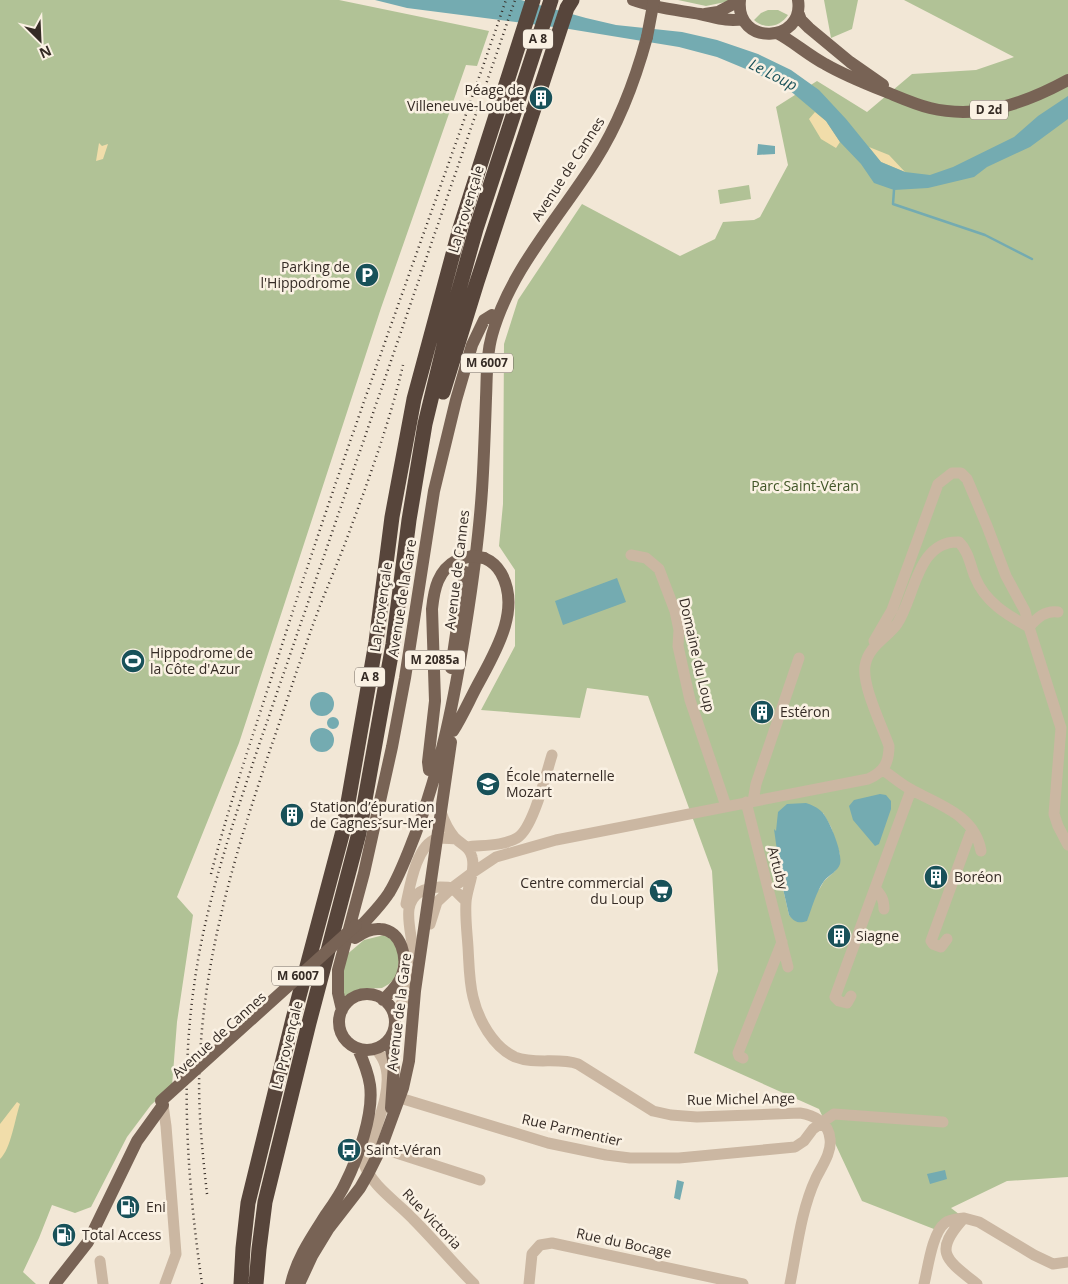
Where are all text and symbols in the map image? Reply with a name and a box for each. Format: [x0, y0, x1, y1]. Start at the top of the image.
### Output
north arrow [15, 15, 65, 65]
road number: A 8 [523, 30, 553, 48]
text: N [36, 41, 55, 63]
water label: Le Loup [746, 54, 801, 95]
place label: Péage de Villeneuve-Loubet [407, 80, 524, 115]
building icon: Péage de Villeneuve-Loubet [528, 85, 554, 111]
road number: D 2d [970, 100, 1008, 120]
street label: Avenue de Cannes [527, 113, 609, 225]
street label: La Provençale [443, 163, 488, 255]
place label: Parking de l'Hippodrome [260, 257, 350, 292]
parking icon: Parking de l'Hippodrome [354, 262, 380, 288]
road number: M 6007 [461, 353, 513, 372]
park label: Parc Saint-Véran [751, 476, 859, 495]
street label: Avenue de Cannes [440, 509, 473, 631]
street label: Avenue de la Gare [383, 538, 420, 658]
street label: La Provençale [365, 561, 396, 653]
street label: Domaine du Loup [675, 596, 720, 714]
place label: Hippodrome de la Côte d'Azur [150, 643, 253, 678]
sports icon: Hippodrome de la Côte d'Azur [120, 648, 146, 674]
road number: M 2085a [405, 650, 465, 670]
road number: A 8 [355, 668, 385, 686]
building icon: Estéron [749, 699, 775, 725]
place label: Estéron [780, 702, 830, 721]
place label: École maternelle Mozart [506, 766, 615, 801]
school or university icon: École maternelle Mozart [475, 771, 501, 797]
place label: Station d’épuration de Cagnes-sur-Mer [310, 797, 435, 832]
building icon: Station d’épuration de Cagnes-sur-Mer [279, 802, 305, 828]
street label: Artuby [764, 844, 794, 892]
building icon: Boréon [923, 864, 949, 890]
place label: Boréon [954, 867, 1002, 886]
place label: Centre commercial du Loup [520, 873, 644, 908]
supermarket icon: Centre commercial du Loup [648, 878, 674, 904]
building icon: Siagne [826, 923, 852, 949]
place label: Siagne [856, 926, 899, 945]
street label: Avenue de la Gare [382, 952, 415, 1072]
road number: M 6007 [272, 966, 324, 986]
street label: Avenue de Cannes [167, 987, 270, 1082]
street label: La Provençale [266, 998, 307, 1091]
street label: Rue Michel Ange [687, 1088, 795, 1109]
street label: Rue Parmentier [520, 1109, 624, 1150]
bus stop icon: Saint-Véran [336, 1137, 362, 1163]
place label: Saint-Véran [366, 1140, 441, 1159]
street label: Rue Victoria [399, 1184, 466, 1253]
fuel station icon: Eni [115, 1194, 141, 1220]
place label: Eni [146, 1197, 166, 1216]
fuel station icon: Total Access [51, 1222, 77, 1248]
street label: Rue du Bocage [575, 1223, 674, 1262]
place label: Total Access [82, 1225, 162, 1244]

